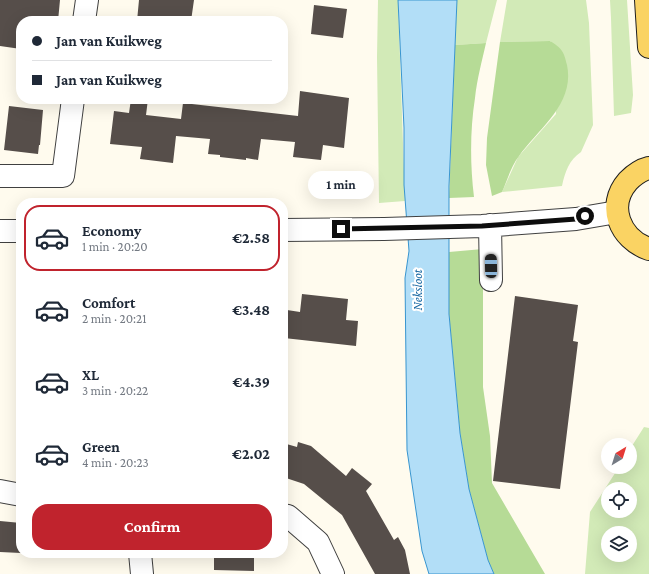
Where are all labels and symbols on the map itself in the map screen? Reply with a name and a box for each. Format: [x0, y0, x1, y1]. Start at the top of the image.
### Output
callout: 1 min [308, 171, 374, 199]
route start [576, 207, 594, 225]
route end [332, 220, 350, 238]
car [485, 254, 497, 278]
water label: Neksloot [410, 269, 425, 311]
north arrow [601, 438, 637, 474]

